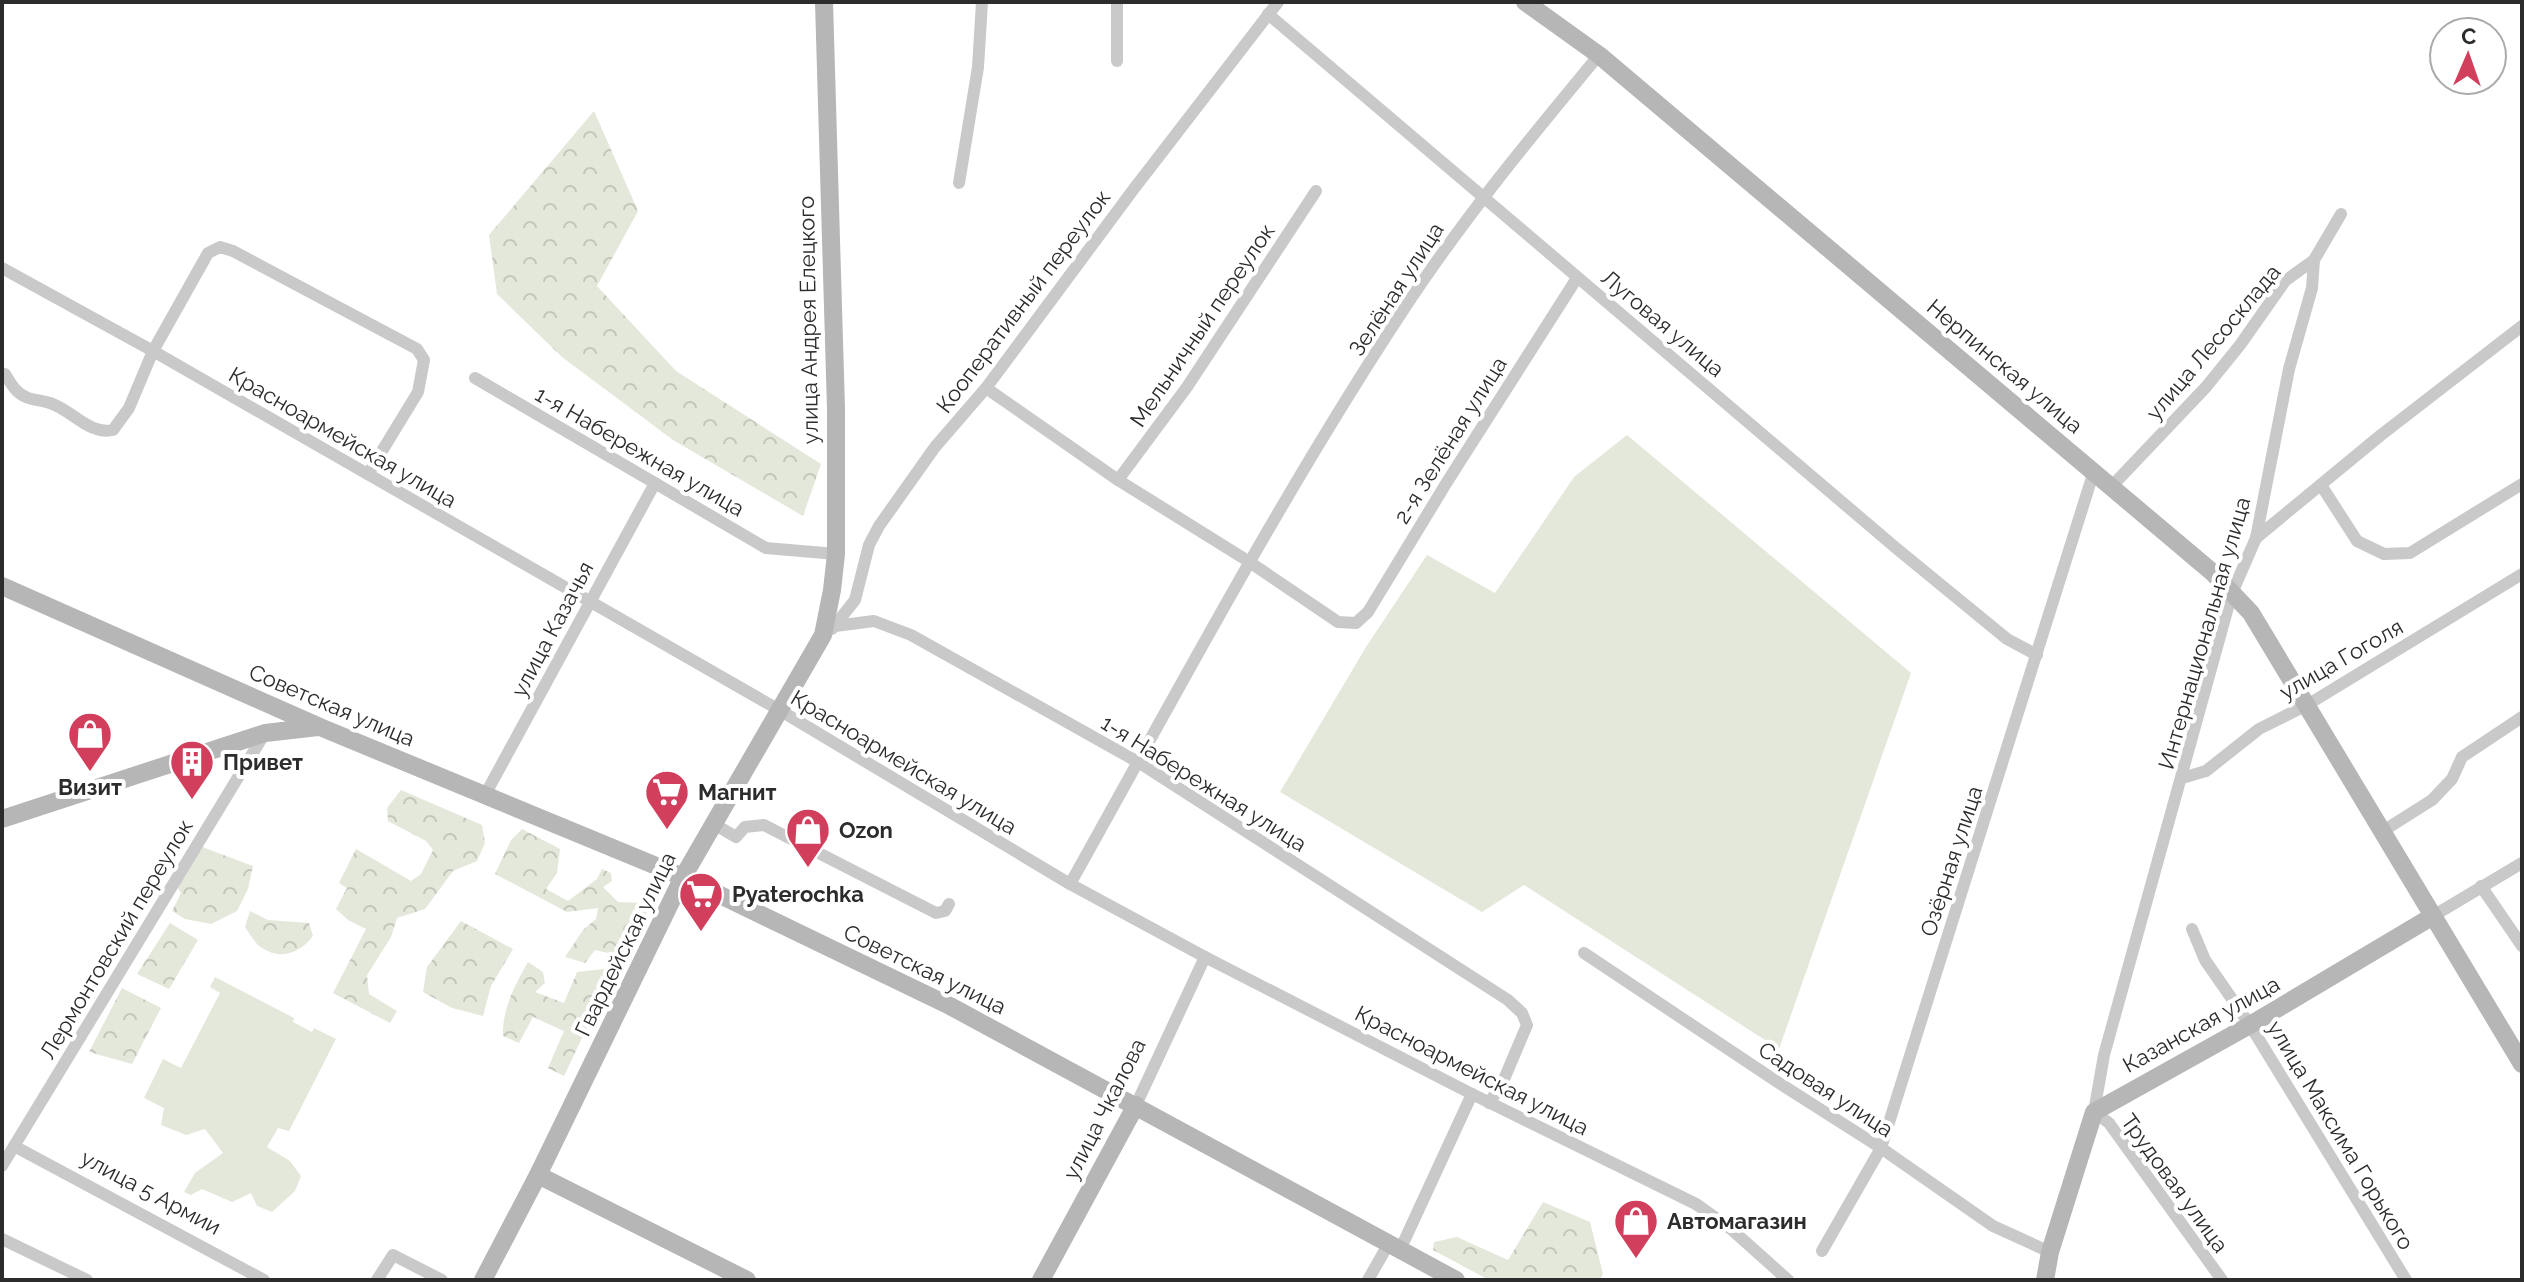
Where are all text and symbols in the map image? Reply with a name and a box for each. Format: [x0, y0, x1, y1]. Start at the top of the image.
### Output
north arrow [2428, 16, 2508, 96]
text: С [2461, 23, 2477, 49]
street label: Кооперативный переулок [931, 184, 1115, 418]
street label: улица Андрея Елецкого [793, 195, 823, 445]
street label: Зелёная улица [1343, 217, 1449, 361]
street label: Мельничный переулок [1124, 218, 1280, 432]
street label: улица Лесосклада [2141, 259, 2285, 425]
street label: Луговая улица [1596, 264, 1730, 382]
street label: Нерпинская улица [1922, 293, 2088, 439]
street label: 2-я Зелёная улица [1388, 352, 1512, 528]
street label: Красноармейская улица [225, 361, 461, 513]
street label: 1-я Набережная улица [531, 380, 749, 522]
street label: Интернациональная улица [2153, 494, 2255, 772]
street label: улица Казачья [505, 557, 599, 701]
street label: улица Гоголя [2275, 613, 2407, 705]
street label: Советская улица [245, 658, 419, 752]
street label: Красноармейская улица [786, 684, 1022, 840]
street label: 1-я Набережная улица [1097, 709, 1311, 857]
shop icon: Визит [66, 710, 114, 773]
building icon: Привет [168, 738, 216, 801]
place label: Привет [223, 749, 303, 775]
supermarket icon: Магнит [643, 768, 691, 831]
place label: Визит [58, 774, 122, 800]
place label: Магнит [698, 779, 777, 805]
street label: Озёрная улица [1914, 783, 1988, 939]
shop icon: Ozon [784, 806, 832, 869]
street label: Лермонтовский переулок [34, 814, 198, 1064]
place label: Ozon [839, 817, 893, 843]
street label: Гвардейская улица [569, 848, 681, 1040]
supermarket icon: Pyaterochka [677, 870, 725, 933]
place label: Pyaterochka [732, 881, 864, 907]
street label: Советская улица [840, 918, 1010, 1020]
street label: Казанская улица [2118, 970, 2284, 1078]
street label: Красноармейская улица [1351, 1000, 1593, 1140]
street label: улица Максима Горького [2262, 1016, 2420, 1254]
street label: улица Чкалова [1057, 1034, 1151, 1184]
street label: Садовая улица [1754, 1036, 1898, 1142]
street label: Трудовая улица [2116, 1109, 2234, 1257]
street label: улица 5 Армии [77, 1144, 225, 1240]
shop icon: Автомагазин [1612, 1197, 1660, 1260]
place label: Автомагазин [1667, 1208, 1807, 1234]

